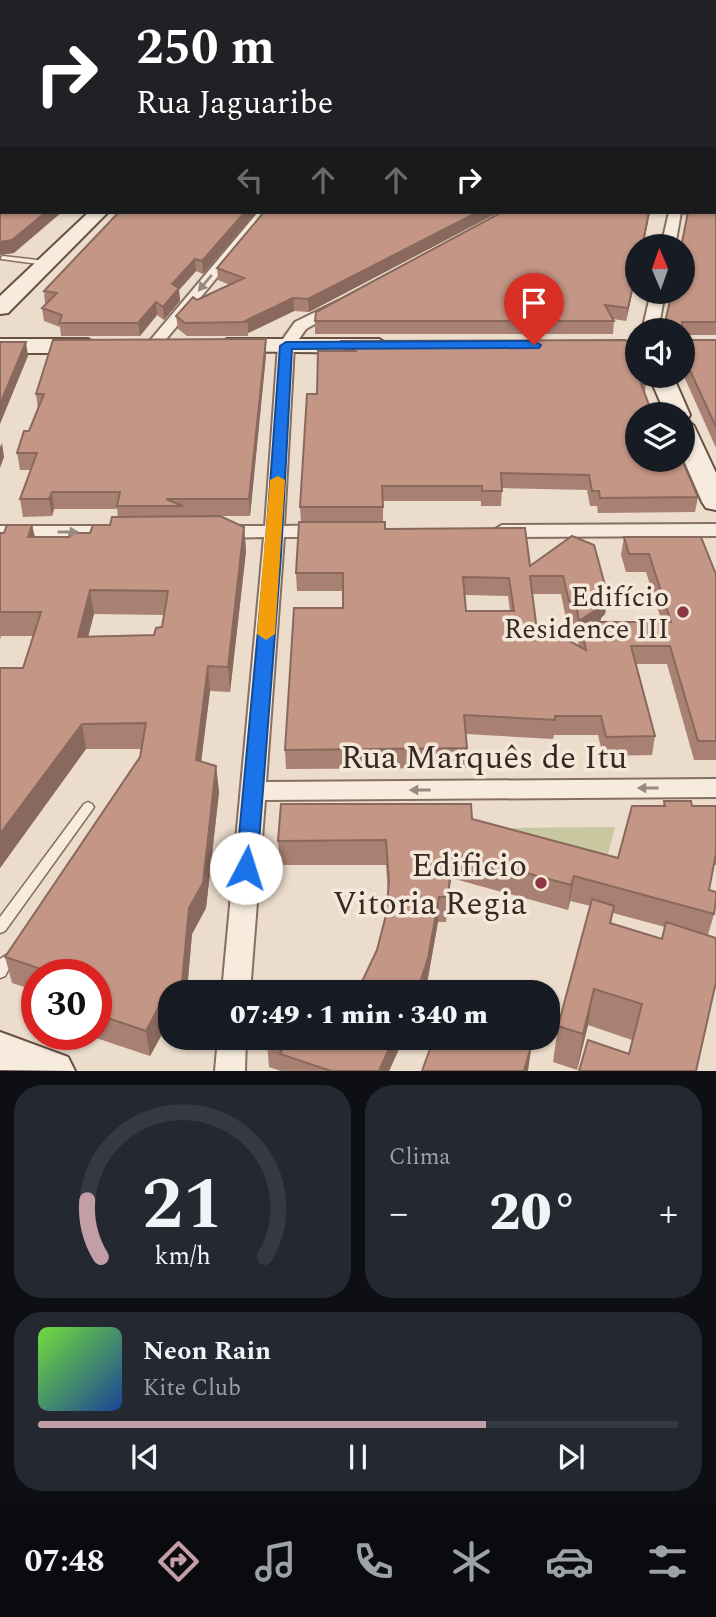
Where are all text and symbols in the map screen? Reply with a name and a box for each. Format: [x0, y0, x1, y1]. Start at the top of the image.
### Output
text: 250 m [136, 11, 275, 86]
icon: right [21, 28, 112, 119]
text: Rua Jaguaribe [136, 79, 333, 128]
icon: left [231, 161, 269, 199]
icon: ahead [304, 161, 342, 199]
icon: ahead [377, 161, 415, 199]
icon: right [450, 161, 488, 199]
north arrow [625, 234, 695, 304]
map controls [625, 234, 695, 472]
one-way arrow [198, 273, 213, 291]
pin [504, 273, 564, 345]
icon: arrive [515, 284, 553, 322]
button: sound [625, 318, 695, 388]
button: layers [625, 402, 695, 472]
one-way arrow [57, 526, 79, 538]
place label: Edifício Residence III [504, 576, 669, 651]
marker: Edifício Residence III [675, 604, 691, 620]
street label: Rua Marquês de Itu [341, 733, 627, 783]
one-way arrow [637, 783, 659, 794]
one-way arrow [409, 784, 431, 796]
position arrow [209, 831, 283, 905]
place label: Edificio Vitoria Regia [333, 841, 527, 929]
marker: Edificio Vitoria Regia [533, 875, 549, 891]
speed limit sign: 30 [21, 959, 112, 1050]
text: 07:49 · 1 min · 340 m [230, 995, 488, 1035]
text: Clima [389, 1140, 451, 1175]
text: 21 [142, 1151, 223, 1262]
text: 20° [489, 1174, 578, 1253]
text: − [389, 1185, 408, 1243]
text: + [659, 1185, 678, 1243]
text: km/h [154, 1238, 211, 1276]
text: Neon Rain [143, 1331, 271, 1371]
text: Kite Club [143, 1371, 241, 1406]
icon: previous [126, 1438, 164, 1476]
icon: pause [339, 1438, 377, 1476]
icon: next [552, 1438, 590, 1476]
text: 07:48 [24, 1537, 105, 1586]
icon: directions [154, 1537, 203, 1586]
icon: music [251, 1537, 300, 1586]
icon: phone [349, 1537, 398, 1586]
icon: climate [447, 1537, 496, 1586]
icon: car [545, 1537, 594, 1586]
icon: filters [643, 1537, 692, 1586]

